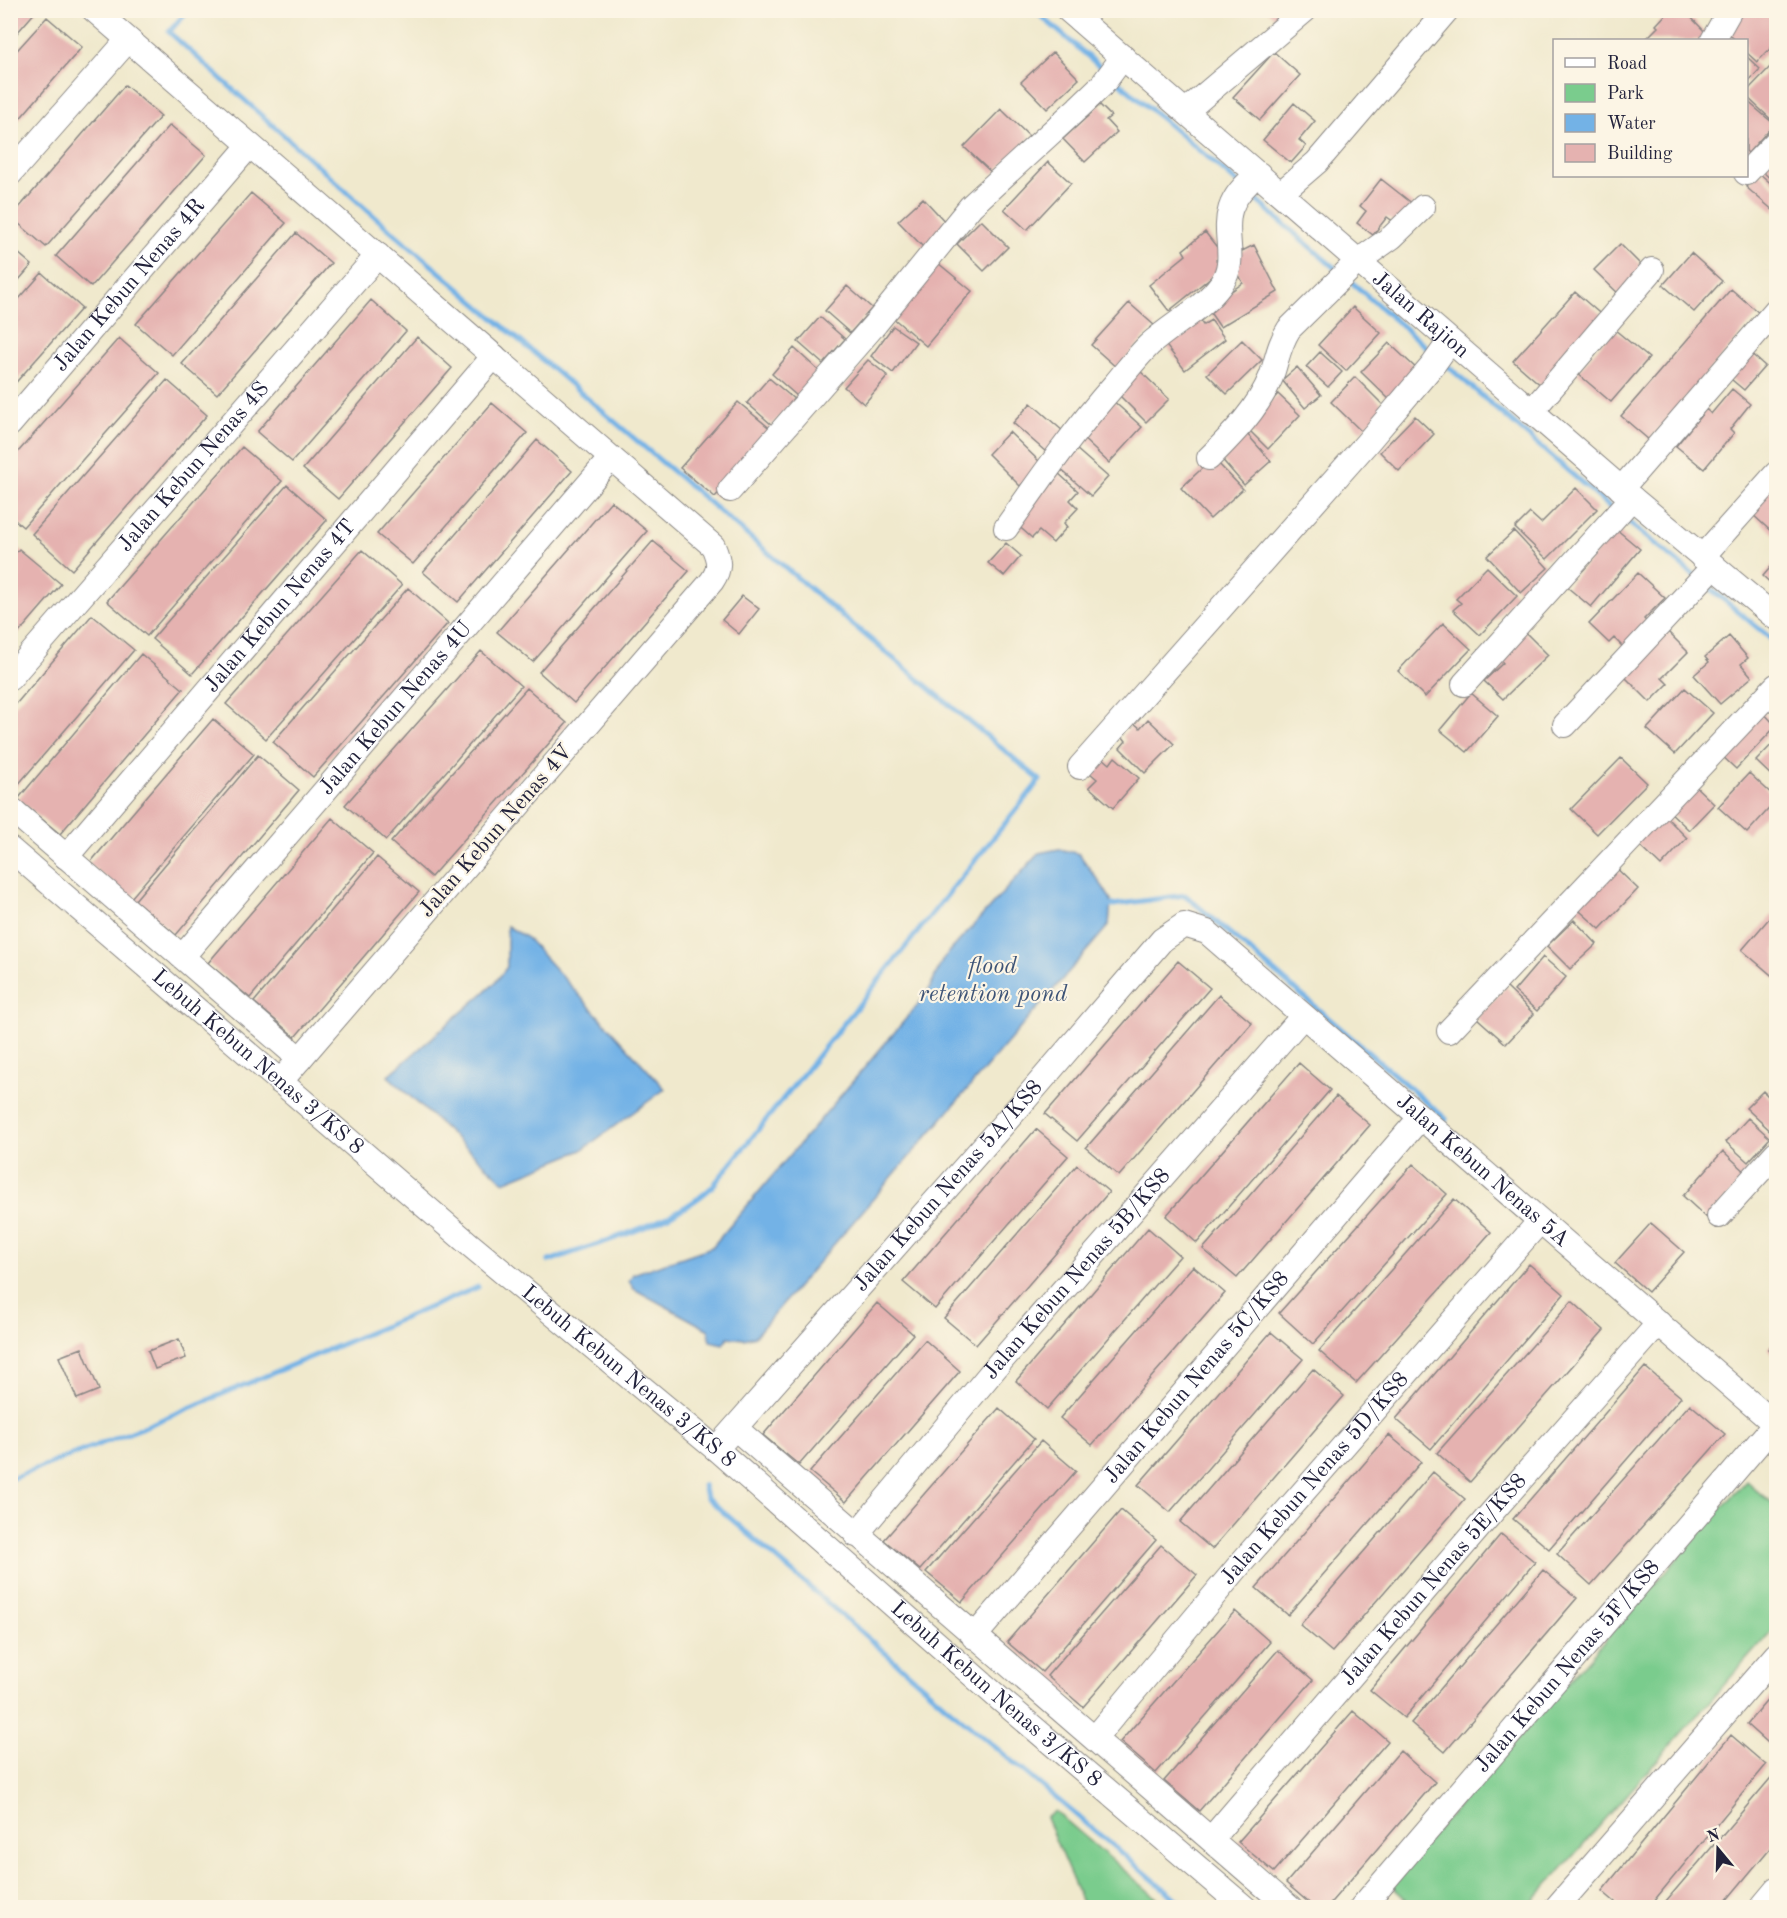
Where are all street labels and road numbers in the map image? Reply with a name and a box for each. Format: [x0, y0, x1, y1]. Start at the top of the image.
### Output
street label: Jalan Kebun Nenas 4R [49, 195, 209, 376]
street label: Jalan Rajion [1368, 267, 1473, 363]
street label: Jalan Kebun Nenas 4S [114, 377, 273, 556]
street label: Jalan Kebun Nenas 4T [201, 515, 360, 697]
street label: Jalan Kebun Nenas 4U [315, 617, 476, 799]
street label: Jalan Kebun Nenas 4V [415, 741, 577, 921]
street label: Lebuh Kebun Nenas 3/KS 8 [148, 965, 368, 1159]
street label: Jalan Kebun Nenas 5A/KS8 [850, 1076, 1047, 1296]
street label: Jalan Kebun Nenas 5A [1392, 1090, 1573, 1251]
street label: Jalan Kebun Nenas 5B/KS8 [979, 1165, 1175, 1384]
street label: Jalan Kebun Nenas 5C/KS8 [1100, 1267, 1294, 1488]
street label: Lebuh Kebun Nenas 3/KS 8 [517, 1281, 740, 1472]
street label: Jalan Kebun Nenas 5D/KS8 [1217, 1368, 1413, 1589]
street label: Jalan Kebun Nenas 5E/KS8 [1337, 1470, 1531, 1690]
street label: Jalan Kebun Nenas 5F/KS8 [1471, 1556, 1664, 1777]
street label: Lebuh Kebun Nenas 3/KS 8 [886, 1597, 1106, 1792]

